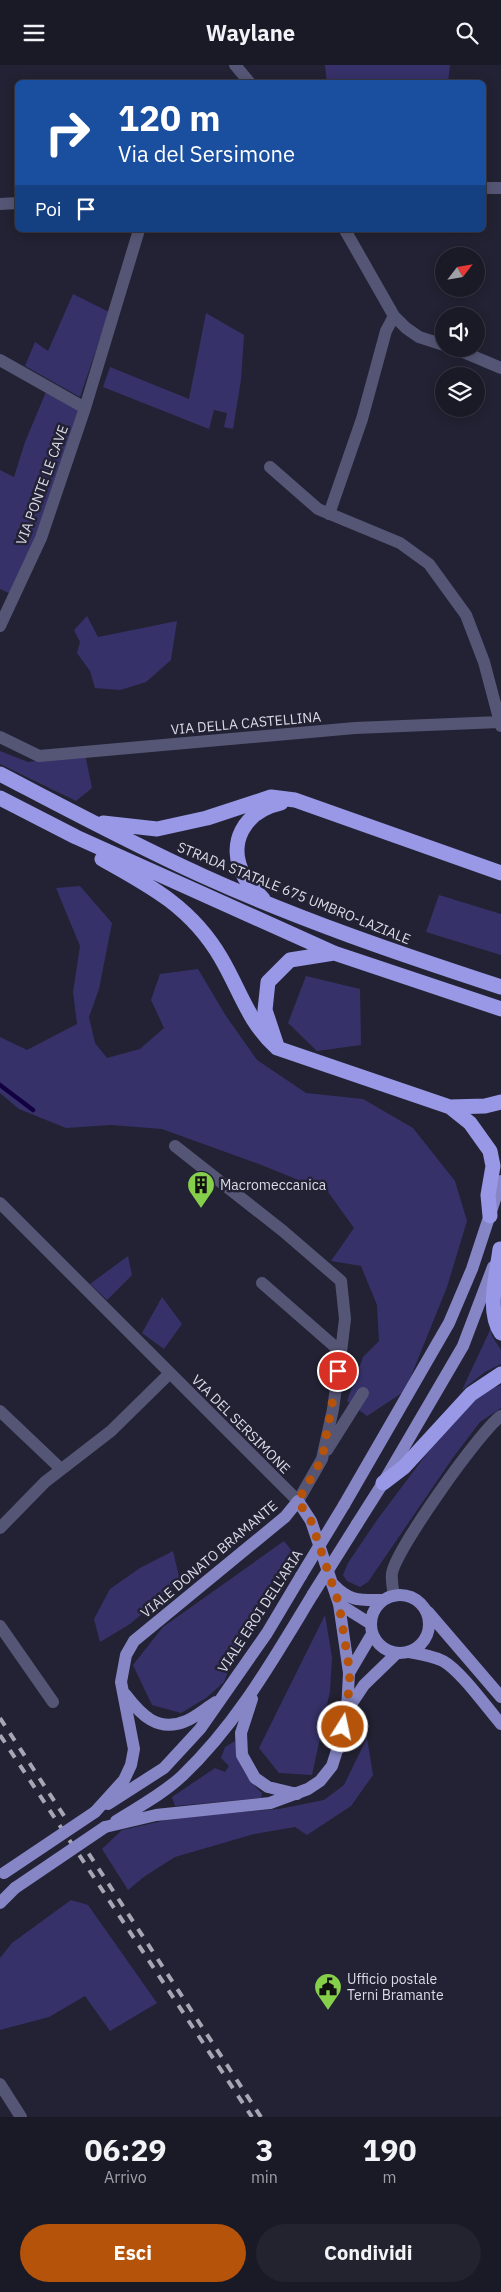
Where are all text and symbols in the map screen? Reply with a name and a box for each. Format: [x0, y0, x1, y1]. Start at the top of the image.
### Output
text: Waylane [206, 18, 295, 47]
icon: menu [20, 19, 48, 47]
icon: search [453, 19, 481, 47]
text: 120 m [118, 95, 221, 141]
icon: right [35, 100, 100, 165]
text: Via del Sersimone [118, 139, 295, 168]
icon: arrive [72, 195, 100, 223]
text: Poi [35, 197, 62, 221]
north arrow [435, 247, 485, 297]
map controls [435, 247, 485, 417]
button: sound [435, 307, 485, 357]
button: layers [435, 367, 485, 417]
street label: VIA PONTE LE CAVE [12, 423, 72, 547]
street label: VIA DELLA CASTELLINA [170, 707, 322, 739]
street label: STRADA STATALE 675 UMBRO-LAZIALE [175, 838, 413, 948]
building icon: Macromeccanica [186, 1170, 216, 1209]
place label: Macromeccanica [220, 1176, 327, 1194]
pin [317, 1350, 359, 1392]
icon: arrive [324, 1357, 352, 1385]
street label: VIA DEL SERSIMONE [188, 1371, 294, 1477]
street label: VIALE DONATO BRAMANTE [137, 1496, 281, 1622]
street label: VIALE EROI DELL'ARIA [213, 1546, 307, 1676]
position arrow [316, 1700, 368, 1752]
place label: Ufficio postale Terni Bramante [347, 1970, 444, 2004]
public building icon: Ufficio postale Terni Bramante [313, 1972, 343, 2011]
text: 06:29 [85, 2130, 166, 2169]
text: 3 [255, 2130, 273, 2169]
text: 190 [362, 2130, 416, 2169]
text: Arrivo [104, 2167, 147, 2187]
text: min [251, 2167, 278, 2187]
text: m [382, 2167, 396, 2187]
button: Esci [20, 2224, 246, 2282]
button: Condividi [256, 2224, 481, 2282]

